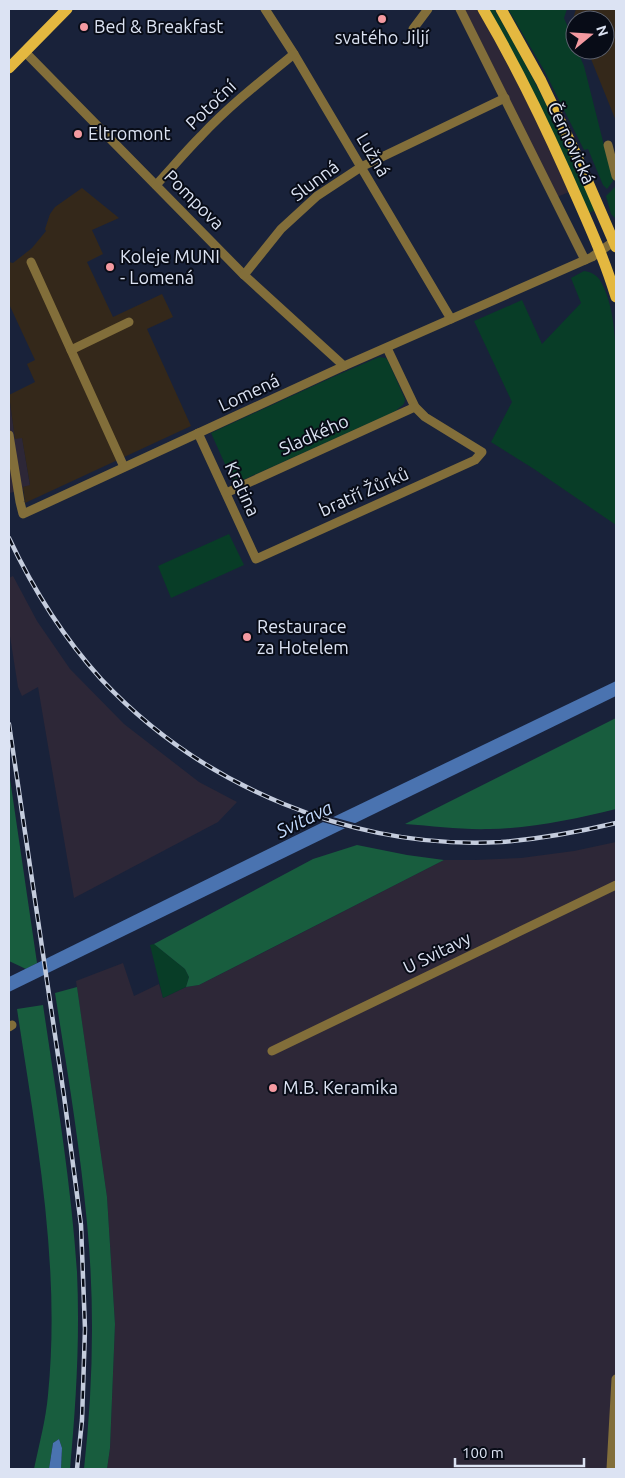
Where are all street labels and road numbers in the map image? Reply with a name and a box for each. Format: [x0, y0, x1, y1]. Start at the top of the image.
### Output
street label: Potoční [181, 75, 240, 133]
street label: Černovická [544, 98, 601, 187]
street label: Lužná [353, 129, 395, 180]
street label: Slunná [287, 156, 342, 205]
street label: Pompova [161, 165, 229, 233]
street label: Lomená [215, 369, 282, 415]
street label: Sladkého [276, 410, 351, 458]
street label: Kratina [222, 458, 264, 519]
street label: bratří Žůrků [315, 462, 411, 520]
street label: U Svitavy [399, 927, 474, 977]

